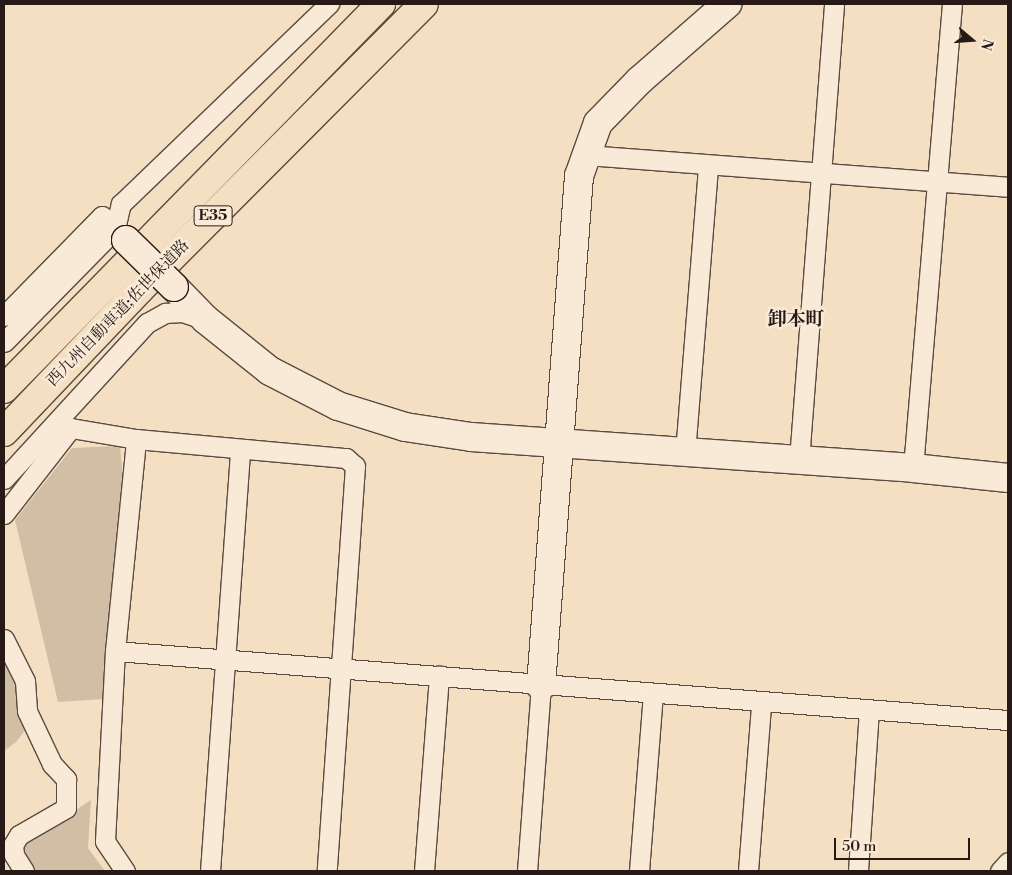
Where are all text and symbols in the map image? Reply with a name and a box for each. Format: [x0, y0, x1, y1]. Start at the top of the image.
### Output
north arrow [947, 15, 997, 65]
text: N [976, 37, 997, 53]
road number: E35 [193, 204, 233, 228]
street label: 西九州自動車道;佐世保道路 [43, 236, 193, 390]
district label: 卸本町 [768, 309, 824, 331]
scale bar [837, 828, 973, 860]
text: 50 m [842, 837, 876, 856]

